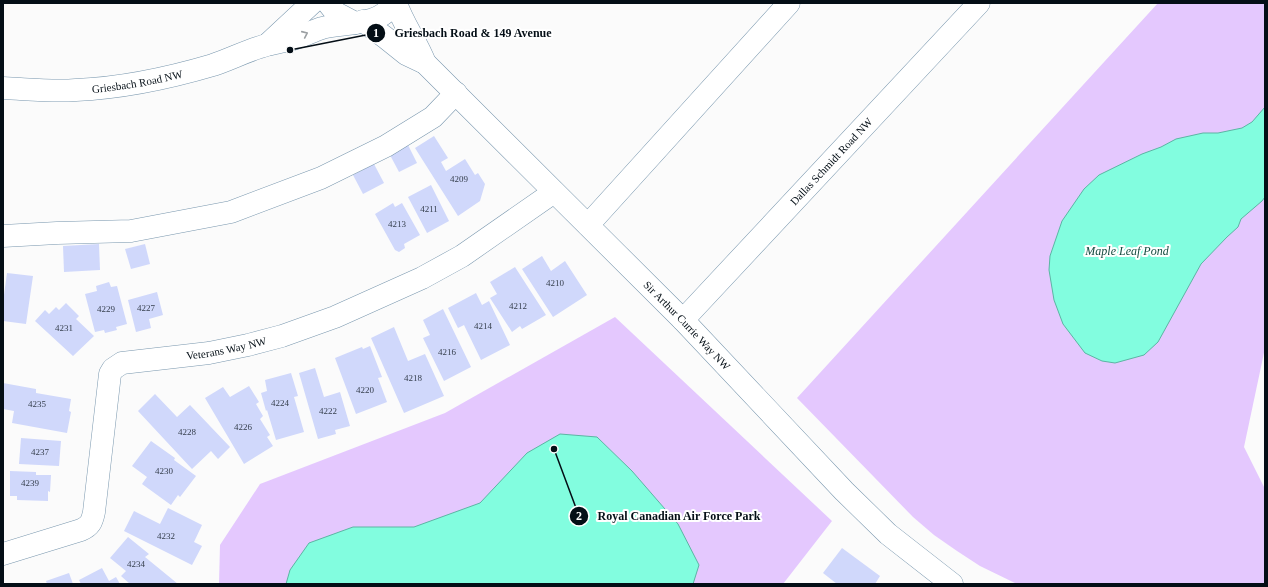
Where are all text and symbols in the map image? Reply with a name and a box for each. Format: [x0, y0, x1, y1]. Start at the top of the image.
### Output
callout: Griesbach Road & 149 Avenue [366, 21, 560, 45]
text: 1 [373, 26, 379, 40]
text: Griesbach Road & 149 Avenue [394, 26, 552, 40]
one-way arrow [301, 31, 308, 39]
street label: Griesbach Road NW [91, 67, 184, 95]
street label: Dallas Schmidt Road NW [788, 115, 875, 207]
house number: 4209 [450, 174, 469, 184]
house number: 4211 [420, 204, 438, 214]
house number: 4213 [388, 219, 407, 229]
water label: Maple Leaf Pond [1084, 244, 1170, 258]
house number: 4210 [546, 278, 565, 288]
street label: Sir Arthur Currie Way NW [641, 278, 733, 373]
house number: 4212 [509, 301, 527, 311]
house number: 4227 [137, 303, 156, 313]
house number: 4229 [97, 304, 116, 314]
house number: 4214 [474, 321, 493, 331]
house number: 4231 [55, 323, 73, 333]
street label: Veterans Way NW [186, 334, 268, 362]
house number: 4216 [438, 347, 457, 357]
house number: 4218 [404, 373, 423, 383]
house number: 4220 [356, 385, 375, 395]
house number: 4224 [271, 398, 290, 408]
house number: 4235 [28, 399, 47, 409]
house number: 4222 [319, 406, 337, 416]
house number: 4226 [234, 422, 253, 432]
house number: 4228 [178, 427, 197, 437]
house number: 4237 [31, 447, 50, 457]
house number: 4230 [155, 466, 174, 476]
house number: 4239 [21, 478, 40, 488]
callout: Royal Canadian Air Force Park [569, 504, 769, 528]
text: 2 [576, 509, 582, 523]
text: Royal Canadian Air Force Park [598, 509, 761, 523]
house number: 4232 [157, 531, 175, 541]
house number: 4234 [127, 559, 146, 569]

